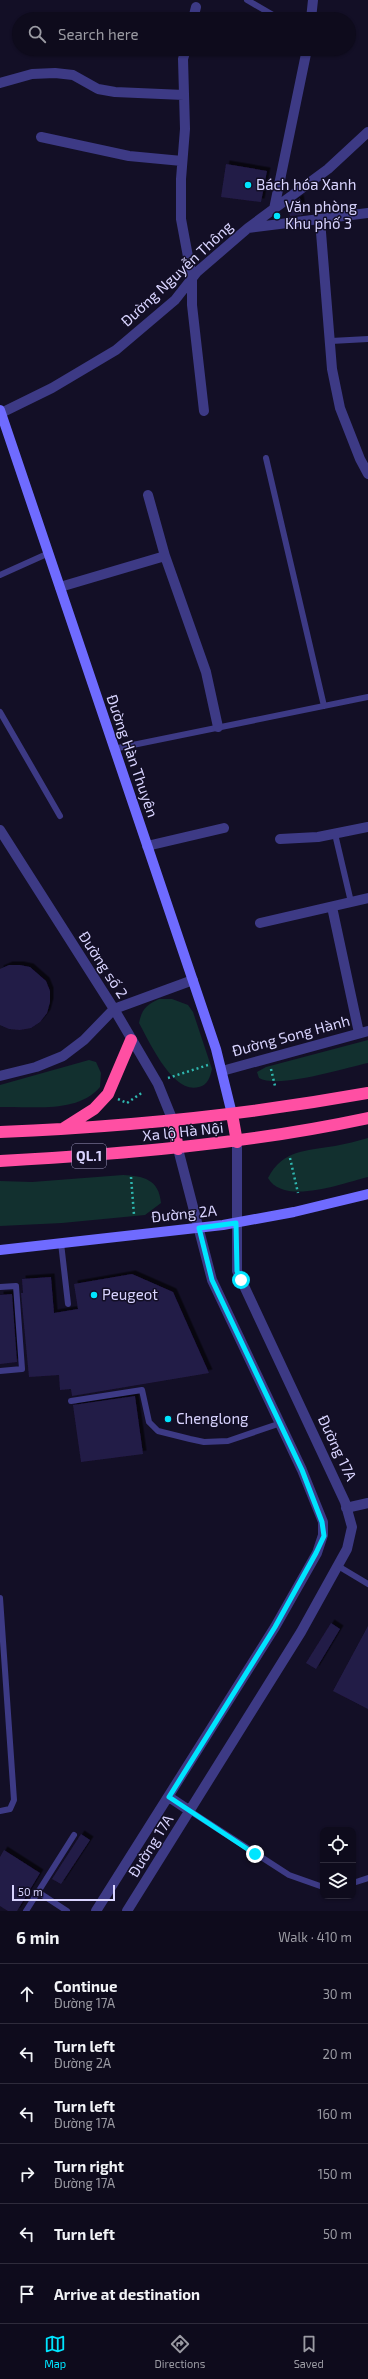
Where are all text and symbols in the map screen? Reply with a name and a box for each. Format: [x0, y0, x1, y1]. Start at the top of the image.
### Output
search box [12, 12, 356, 56]
icon: search [26, 23, 48, 45]
text: Search here [58, 25, 139, 43]
place label: Bách hóa Xanh [256, 175, 357, 193]
marker: Bách hóa Xanh [243, 180, 253, 190]
place label: Văn phòng Khu phố 3 [285, 197, 358, 232]
marker: Văn phòng Khu phố 3 [272, 211, 282, 221]
street label: Đường Nguyễn Thông [117, 216, 236, 330]
street label: Đường Hàn Thuyên [103, 692, 162, 819]
street label: Đường số 2 [76, 928, 132, 1001]
street label: Đường Song Hành [230, 1011, 352, 1059]
street label: Xa lộ Hà Nội [141, 1118, 224, 1144]
road number: QL.1 [72, 1144, 106, 1168]
street label: Đường 2A [150, 1201, 218, 1225]
route start [232, 1271, 250, 1289]
place label: Peugeot [102, 1285, 158, 1303]
marker: Peugeot [89, 1290, 99, 1300]
place label: Chenglong [176, 1409, 249, 1427]
street label: Đường 17A [315, 1412, 361, 1484]
marker: Chenglong [163, 1414, 173, 1424]
street label: Đường 17A [124, 1810, 177, 1880]
map controls [320, 1827, 356, 1899]
button: locate [320, 1827, 356, 1863]
route end [246, 1845, 264, 1863]
button: layers [320, 1863, 356, 1899]
scale bar [12, 1883, 115, 1902]
text: 50 m [18, 1885, 43, 1898]
text: 6 min [16, 1927, 60, 1947]
text: Walk · 410 m [278, 1929, 352, 1945]
text: Continue [54, 1977, 117, 1995]
icon: ahead [16, 1983, 38, 2005]
text: 30 m [323, 1986, 352, 2002]
text: Đường 17A [54, 1995, 115, 2011]
text: Turn left [54, 2037, 115, 2055]
icon: left [16, 2043, 38, 2065]
text: 20 m [323, 2046, 352, 2062]
text: Đường 2A [54, 2055, 111, 2071]
text: Turn left [54, 2097, 115, 2115]
icon: left [16, 2103, 38, 2125]
text: 160 m [317, 2106, 352, 2122]
text: Đường 17A [54, 2115, 115, 2131]
text: Turn right [54, 2157, 124, 2175]
icon: right [16, 2163, 38, 2185]
text: 150 m [318, 2166, 352, 2182]
text: Đường 17A [54, 2175, 115, 2191]
icon: left [16, 2223, 38, 2245]
text: Turn left [54, 2225, 115, 2243]
text: 50 m [323, 2226, 352, 2242]
icon: arrive [16, 2283, 38, 2305]
text: Arrive at destination [54, 2285, 200, 2303]
tab: Map [44, 2333, 66, 2370]
tab: Directions [155, 2333, 205, 2370]
tab: Saved [294, 2333, 324, 2370]

